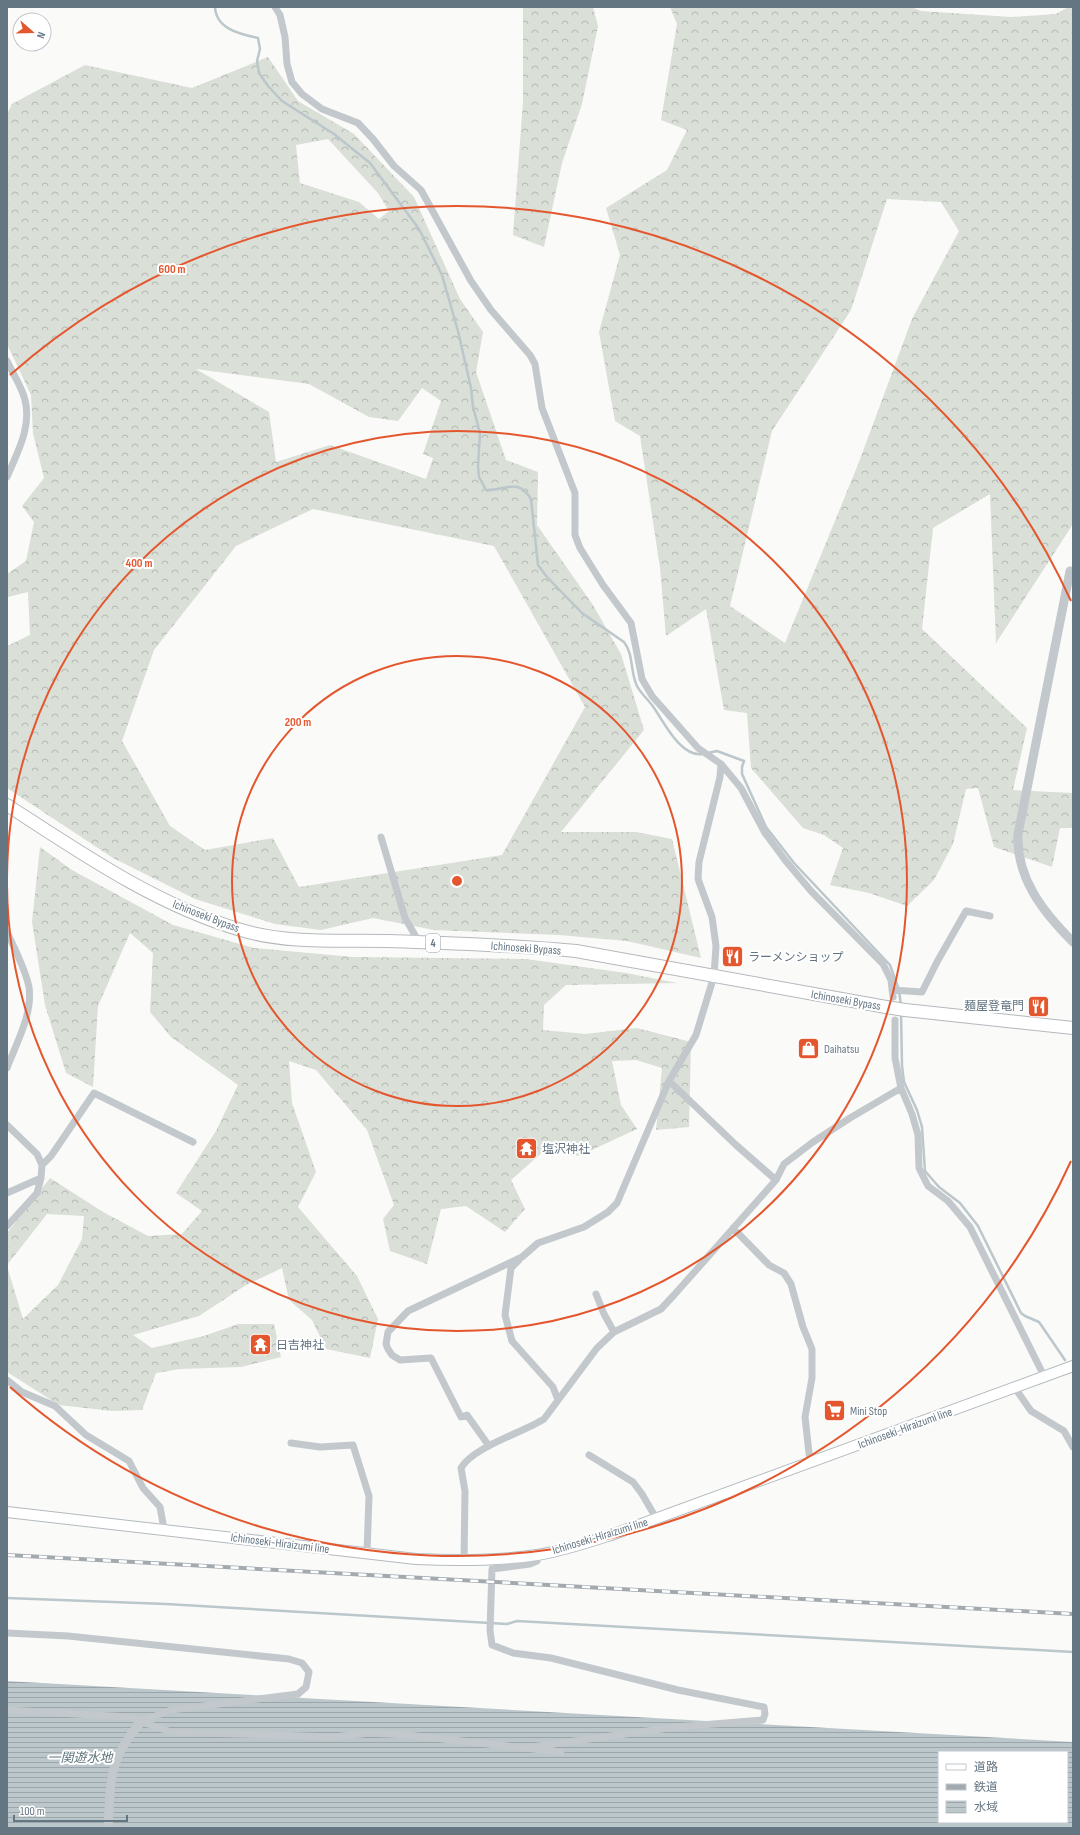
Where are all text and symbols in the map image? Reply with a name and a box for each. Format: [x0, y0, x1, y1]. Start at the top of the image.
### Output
north arrow [12, 12, 52, 52]
text: N [34, 30, 48, 40]
text: 600 m [159, 262, 185, 277]
text: 400 m [126, 556, 152, 571]
text: 200 m [285, 715, 311, 730]
centre of rings [450, 874, 464, 888]
street label: Ichinoseki Bypass [170, 897, 241, 936]
road number: 4 [426, 934, 440, 952]
street label: Ichinoseki Bypass [490, 939, 562, 958]
restaurant icon: ラーメンショップ [719, 944, 745, 970]
place label: ラーメンショップ [748, 950, 844, 965]
street label: Ichinoseki Bypass [810, 987, 882, 1014]
restaurant icon: 麺屋登竜門 [1026, 993, 1052, 1019]
place label: 麺屋登竜門 [964, 999, 1024, 1014]
shop icon: Daihatsu [795, 1036, 821, 1062]
place label: Daihatsu [824, 1042, 859, 1057]
temple icon: 塩沢神社 [513, 1136, 539, 1162]
place label: 塩沢神社 [542, 1142, 590, 1157]
temple icon: 日吉神社 [247, 1332, 273, 1358]
place label: 日吉神社 [276, 1338, 324, 1353]
supermarket icon: Mini Stop [821, 1398, 847, 1424]
place label: Mini Stop [850, 1404, 887, 1419]
street label: Ichinoseki-Hiraizumi line [856, 1404, 955, 1453]
street label: Ichinoseki-Hiraizumi line [550, 1515, 650, 1558]
street label: Ichinoseki-Hiraizumi line [230, 1530, 330, 1557]
water label: 一関遊水地 [47, 1750, 114, 1766]
legend [938, 1751, 1068, 1823]
text: 道路 [974, 1760, 998, 1775]
text: 鉄道 [974, 1780, 998, 1795]
scale bar [14, 1797, 127, 1823]
text: 水域 [974, 1800, 998, 1815]
text: 100 m [20, 1804, 45, 1819]

